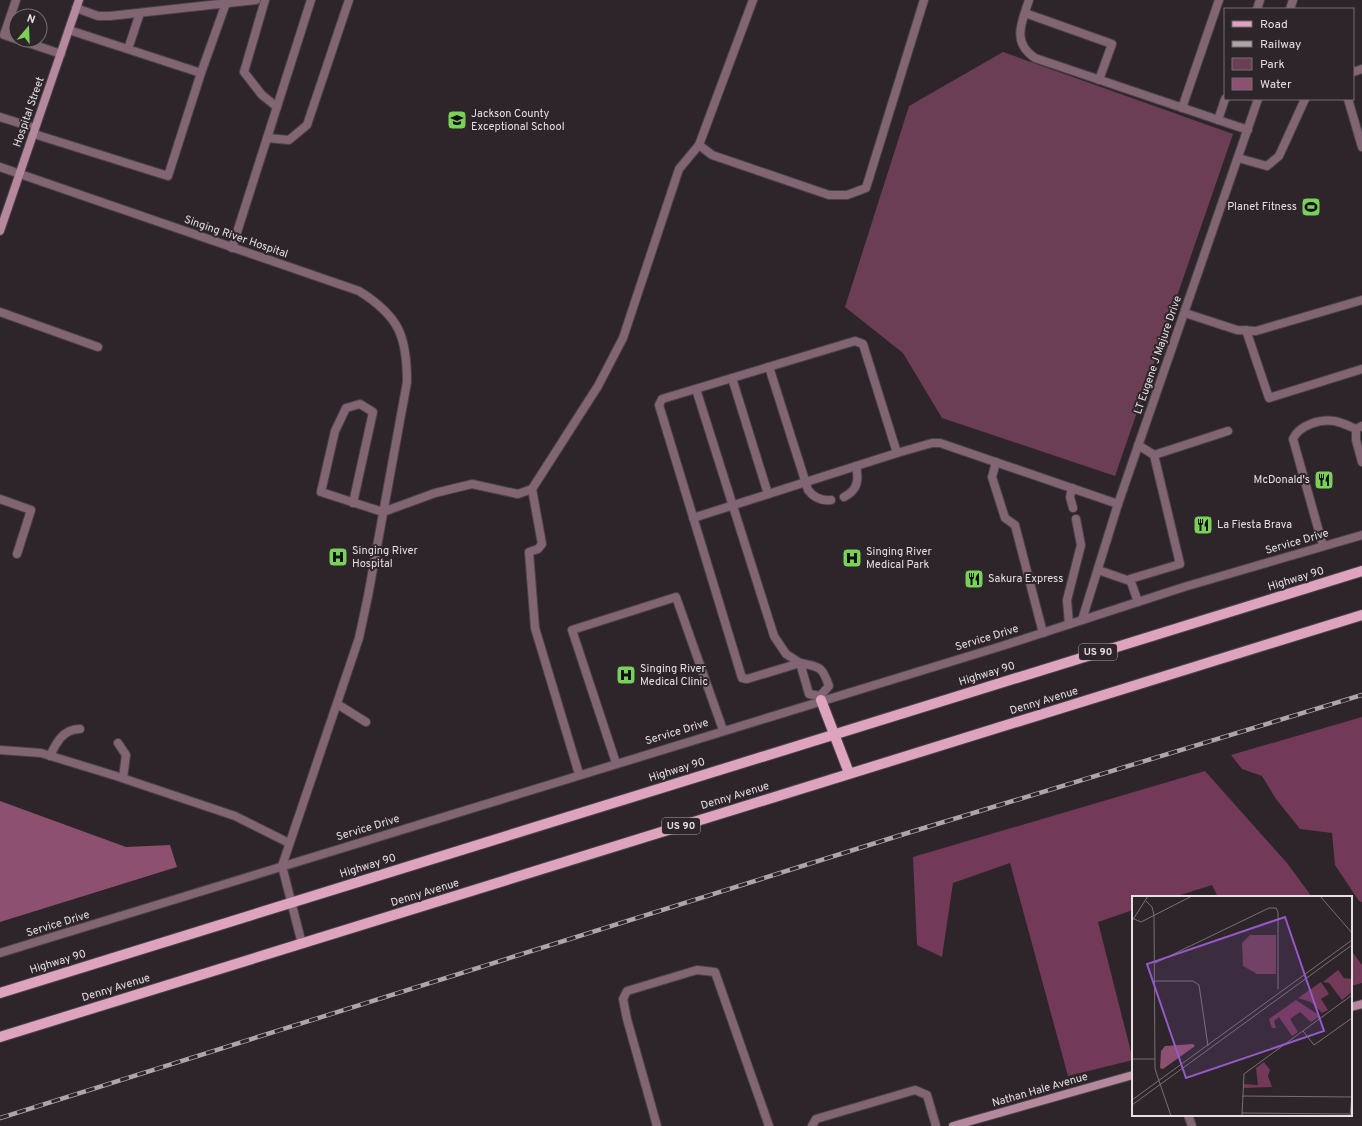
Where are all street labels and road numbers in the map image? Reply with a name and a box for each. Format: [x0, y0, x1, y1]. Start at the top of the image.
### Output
street label: Hospital Street [10, 75, 48, 149]
street label: Singing River Hospital [182, 213, 290, 261]
street label: LT Eugene J Majure Drive [1131, 294, 1185, 416]
street label: Service Drive [1264, 526, 1330, 558]
street label: Highway 90 [1266, 564, 1326, 594]
street label: Service Drive [954, 622, 1020, 654]
road number: US 90 [1079, 644, 1117, 660]
street label: Highway 90 [957, 659, 1017, 689]
street label: Denny Avenue [1008, 684, 1080, 718]
street label: Service Drive [644, 716, 710, 748]
street label: Highway 90 [647, 755, 707, 785]
street label: Denny Avenue [699, 779, 771, 813]
street label: Service Drive [335, 812, 401, 844]
road number: US 90 [662, 818, 700, 834]
street label: Highway 90 [338, 851, 398, 881]
street label: Denny Avenue [389, 876, 461, 910]
street label: Service Drive [25, 908, 91, 940]
street label: Highway 90 [28, 947, 88, 977]
street label: Denny Avenue [80, 971, 152, 1005]
street label: Nathan Hale Avenue [991, 1070, 1090, 1110]

